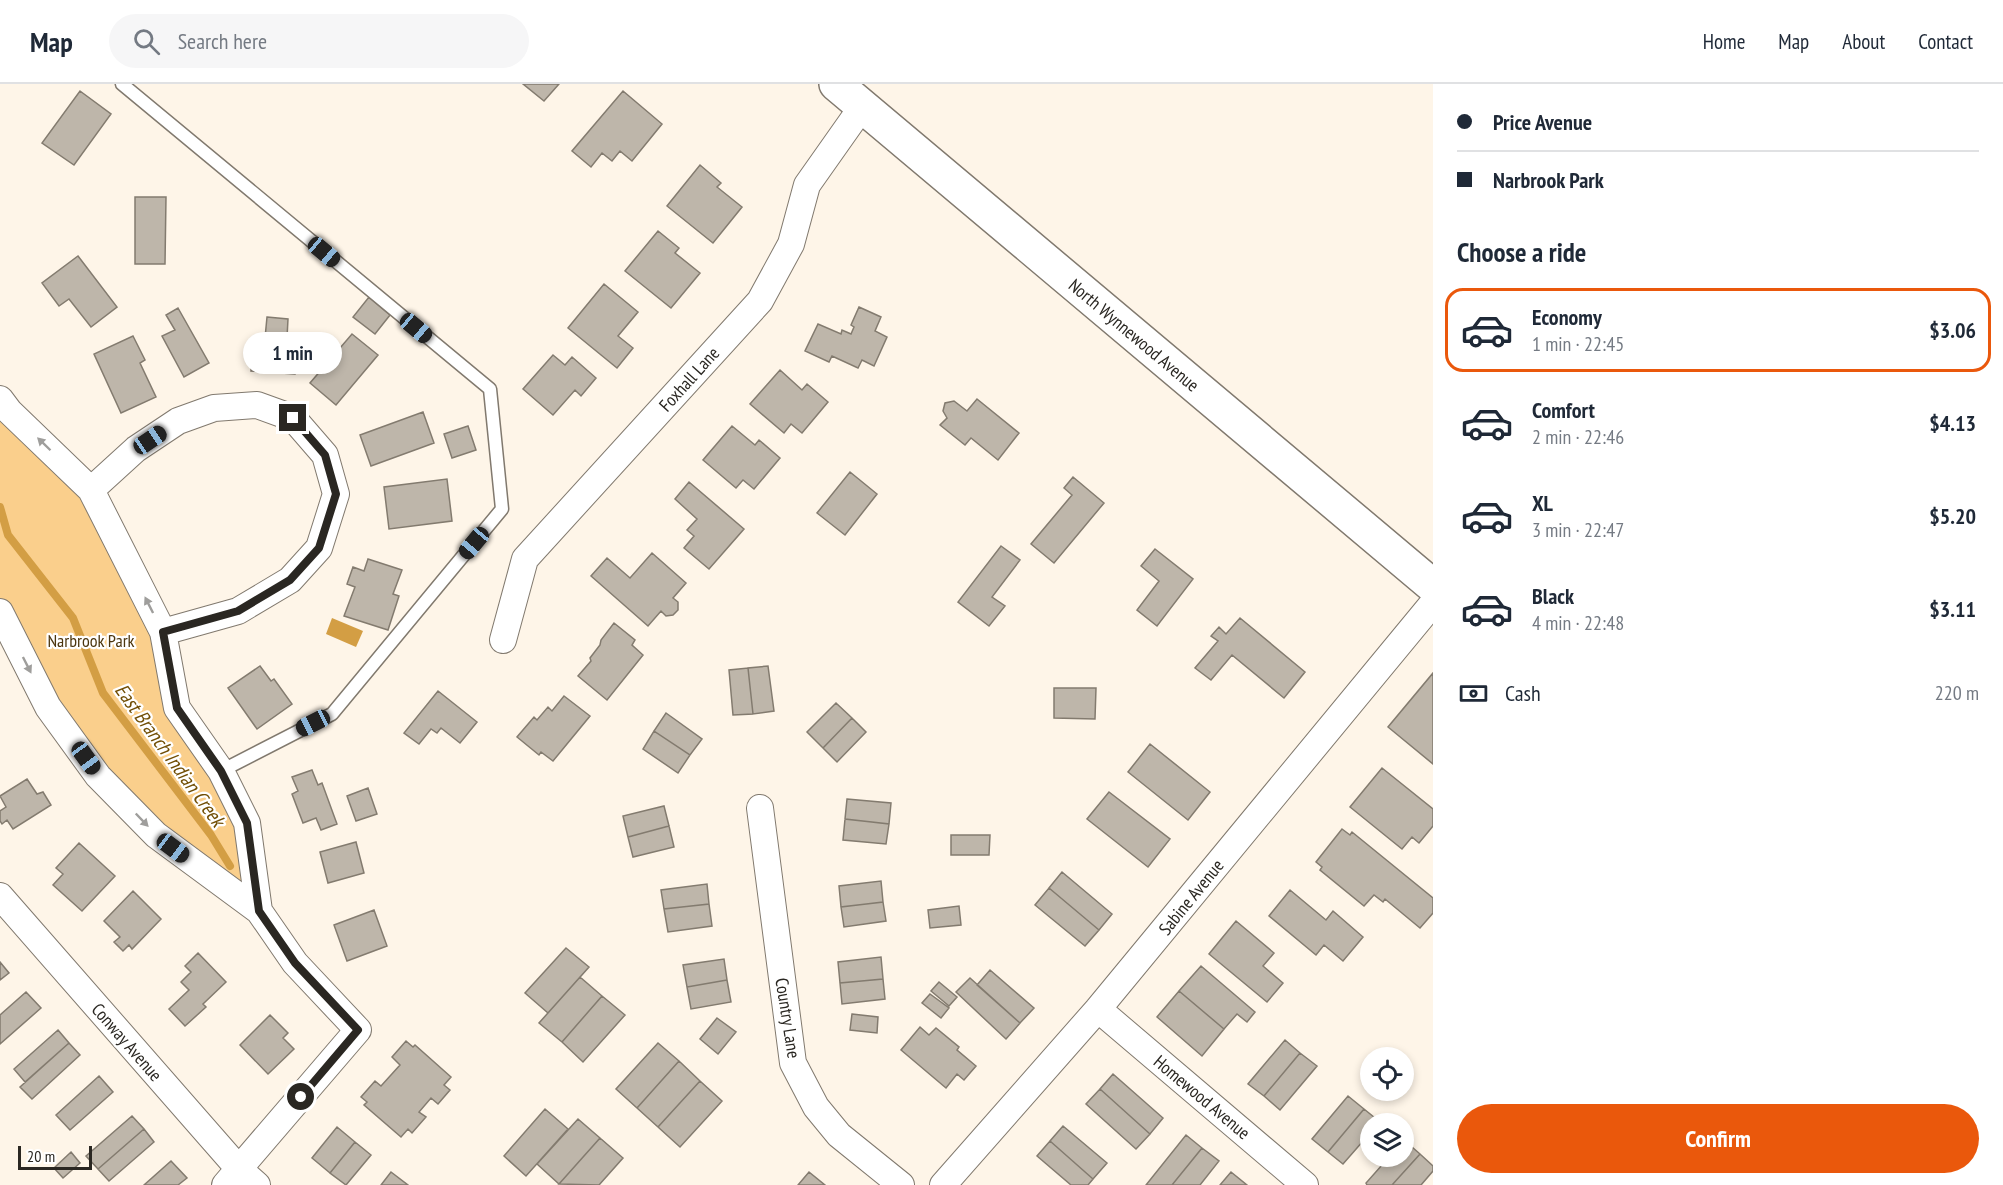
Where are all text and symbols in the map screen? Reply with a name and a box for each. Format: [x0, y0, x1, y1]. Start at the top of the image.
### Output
search box [109, 14, 529, 68]
text: Map [30, 23, 73, 60]
icon: search [130, 25, 163, 58]
text: Search here [178, 27, 267, 55]
text: Home [1703, 28, 1745, 55]
text: Map [1778, 28, 1809, 55]
text: About [1842, 28, 1885, 55]
text: Contact [1918, 28, 1973, 55]
text: Price Avenue [1493, 108, 1592, 136]
text: Narbrook Park [1493, 166, 1604, 194]
car [304, 234, 344, 270]
text: Choose a ride [1457, 235, 1586, 269]
street label: North Wynnewood Avenue [1064, 274, 1204, 396]
icon: car [1460, 303, 1514, 357]
text: Economy [1532, 303, 1602, 331]
car [396, 310, 436, 346]
text: $3.06 [1929, 316, 1976, 344]
callout: 1 min [244, 331, 342, 373]
text: 1 min · 22:45 [1532, 331, 1624, 357]
text: 1 min [272, 340, 313, 366]
street label: Foxhall Lane [654, 342, 724, 416]
icon: car [1460, 396, 1514, 450]
text: Comfort [1532, 396, 1595, 424]
route end [279, 404, 306, 431]
text: $4.13 [1929, 409, 1976, 437]
car [130, 422, 170, 458]
text: 2 min · 22:46 [1532, 424, 1624, 450]
one-way arrow [36, 437, 51, 451]
icon: car [1460, 489, 1514, 543]
text: XL [1532, 489, 1553, 517]
text: $5.20 [1929, 502, 1976, 530]
text: 3 min · 22:47 [1532, 517, 1624, 543]
car [456, 523, 492, 563]
icon: car [1460, 582, 1514, 636]
text: Black [1532, 582, 1574, 610]
text: $3.11 [1929, 595, 1976, 623]
one-way arrow [145, 596, 154, 613]
text: 4 min · 22:48 [1532, 610, 1624, 636]
park label: Narbrook Park [47, 629, 135, 652]
one-way arrow [22, 656, 31, 673]
icon: cash [1457, 677, 1490, 710]
water label: East Branch Indian Creek [109, 678, 232, 834]
text: Cash [1505, 679, 1541, 707]
text: 220 m [1935, 680, 1979, 706]
car [293, 707, 333, 739]
car [68, 738, 104, 778]
one-way arrow [134, 813, 148, 827]
car [153, 830, 193, 866]
street label: Sabine Avenue [1153, 854, 1229, 940]
street label: Country Lane [770, 976, 806, 1060]
street label: Conway Avenue [87, 998, 167, 1086]
map controls [1360, 1047, 1414, 1167]
button: locate [1360, 1047, 1414, 1101]
street label: Homewood Avenue [1149, 1050, 1255, 1144]
route start [287, 1083, 314, 1110]
button: Confirm [1457, 1104, 1979, 1173]
button: layers [1360, 1113, 1414, 1167]
scale bar [18, 1143, 92, 1170]
text: 20 m [27, 1146, 55, 1166]

